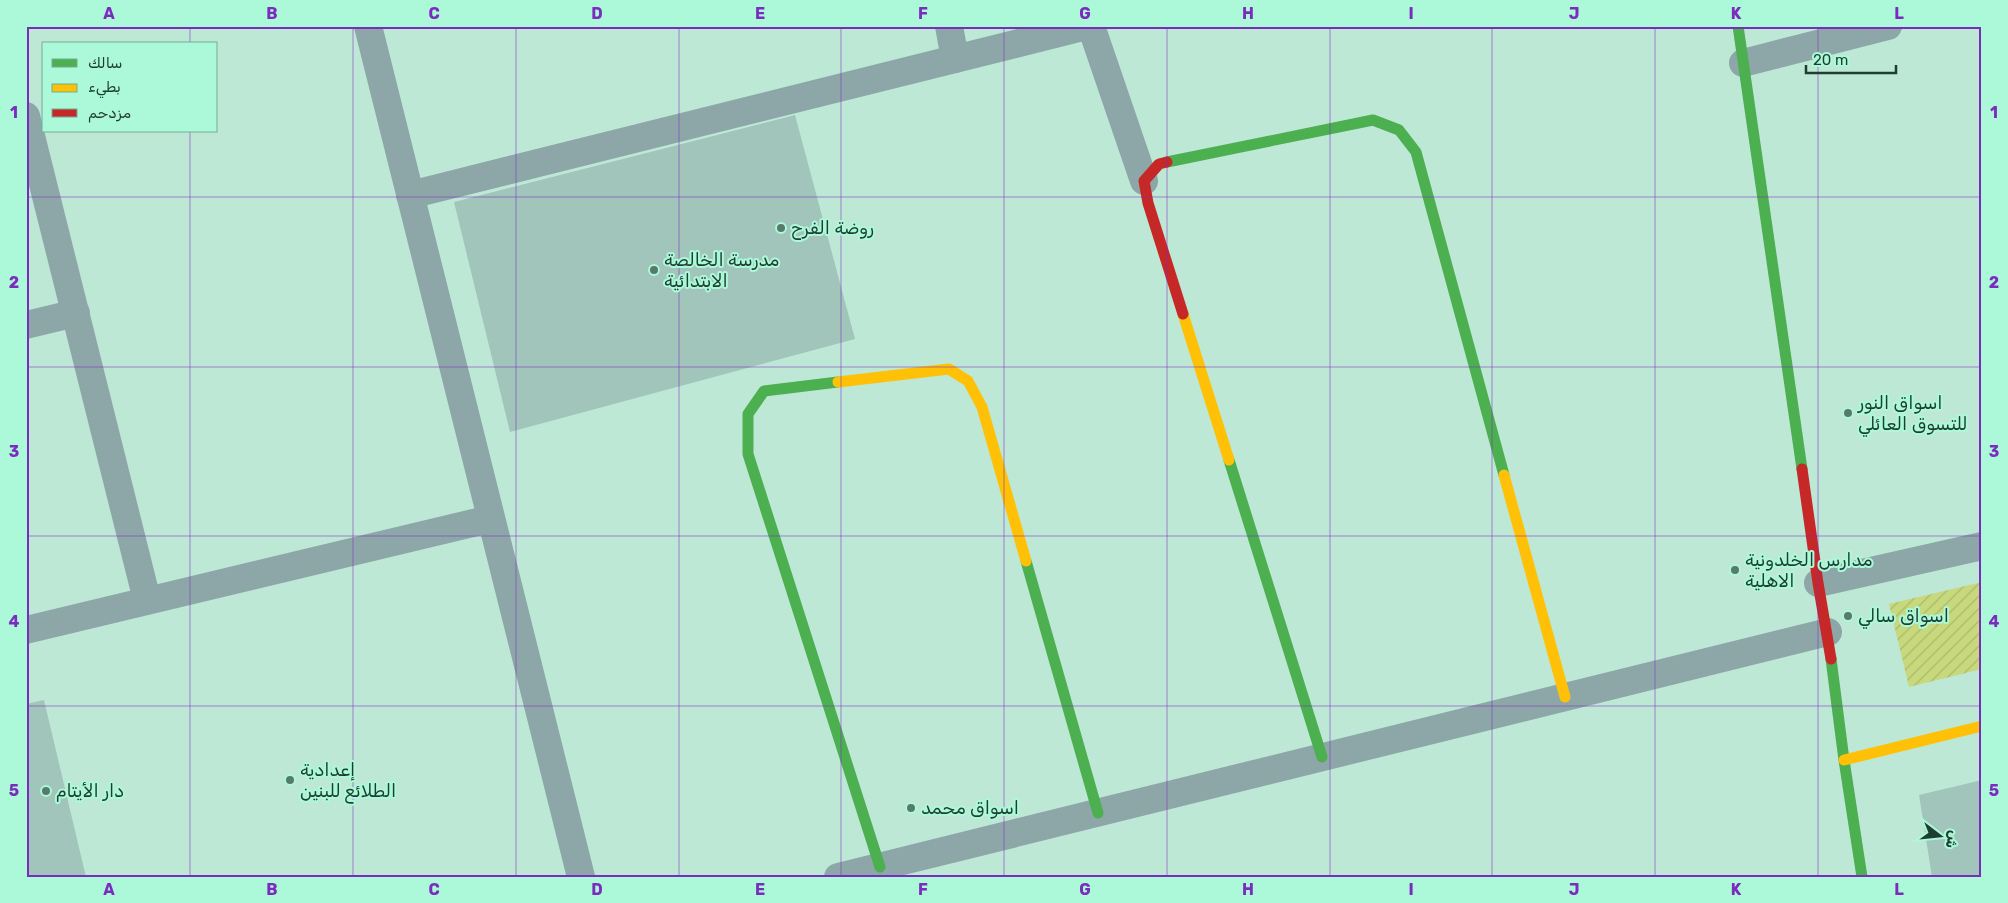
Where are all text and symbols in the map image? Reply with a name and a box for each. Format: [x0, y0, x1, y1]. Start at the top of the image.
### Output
text: A [103, 4, 115, 23]
text: B [266, 4, 278, 23]
text: C [428, 4, 440, 23]
text: D [591, 4, 603, 23]
text: E [755, 4, 765, 23]
text: F [918, 4, 928, 23]
text: G [1079, 4, 1091, 23]
text: H [1242, 4, 1254, 23]
text: I [1408, 4, 1414, 23]
text: J [1569, 4, 1579, 23]
text: K [1731, 4, 1742, 23]
text: L [1894, 4, 1904, 23]
legend [42, 42, 218, 132]
scale bar [1806, 42, 1896, 74]
text: 20 m [1813, 51, 1848, 69]
text: سالك [88, 54, 123, 72]
text: بطيء [88, 78, 121, 99]
text: 1 [10, 103, 18, 122]
text: 1 [1990, 103, 1998, 122]
text: مزدحم [88, 104, 131, 123]
place label: روضة الفرح [791, 217, 874, 240]
marker: روضة الفرح [775, 222, 787, 234]
place label: مدرسة الخالصة الابتدائية [664, 249, 779, 292]
marker: مدرسة الخالصة الابتدائية [648, 264, 660, 276]
text: 2 [9, 273, 19, 292]
text: 2 [1989, 273, 1999, 292]
place label: اسواق النور للتسوق العائلي [1857, 392, 1967, 437]
marker: اسواق النور للتسوق العائلي [1842, 407, 1854, 419]
text: 3 [9, 442, 19, 461]
text: 3 [1989, 442, 1999, 461]
place label: مدارس الخلدونية الاهلية [1745, 549, 1872, 592]
marker: مدارس الخلدونية الاهلية [1729, 564, 1741, 576]
place label: اسواق سالي [1858, 605, 1949, 629]
marker: اسواق سالي [1842, 610, 1854, 622]
text: 4 [9, 612, 20, 631]
text: 4 [1989, 612, 2000, 631]
place label: إعدادية الطلائع للبنين [300, 759, 396, 804]
marker: إعدادية الطلائع للبنين [284, 774, 296, 786]
place label: دار الأيتام [56, 780, 124, 802]
text: 5 [9, 781, 19, 800]
text: 5 [1989, 781, 1999, 800]
marker: دار الأيتام [40, 785, 52, 797]
place label: اسواق محمد [921, 797, 1019, 819]
marker: اسواق محمد [905, 802, 917, 814]
north arrow [1916, 810, 1966, 860]
text: ش [1941, 829, 1963, 851]
text: A [103, 880, 115, 899]
text: B [266, 880, 278, 899]
text: C [428, 880, 440, 899]
text: D [591, 880, 603, 899]
text: E [755, 880, 765, 899]
text: F [918, 880, 928, 899]
text: G [1079, 880, 1091, 899]
text: H [1242, 880, 1254, 899]
text: I [1408, 880, 1414, 899]
text: J [1569, 880, 1579, 899]
text: K [1731, 880, 1742, 899]
text: L [1894, 880, 1904, 899]

